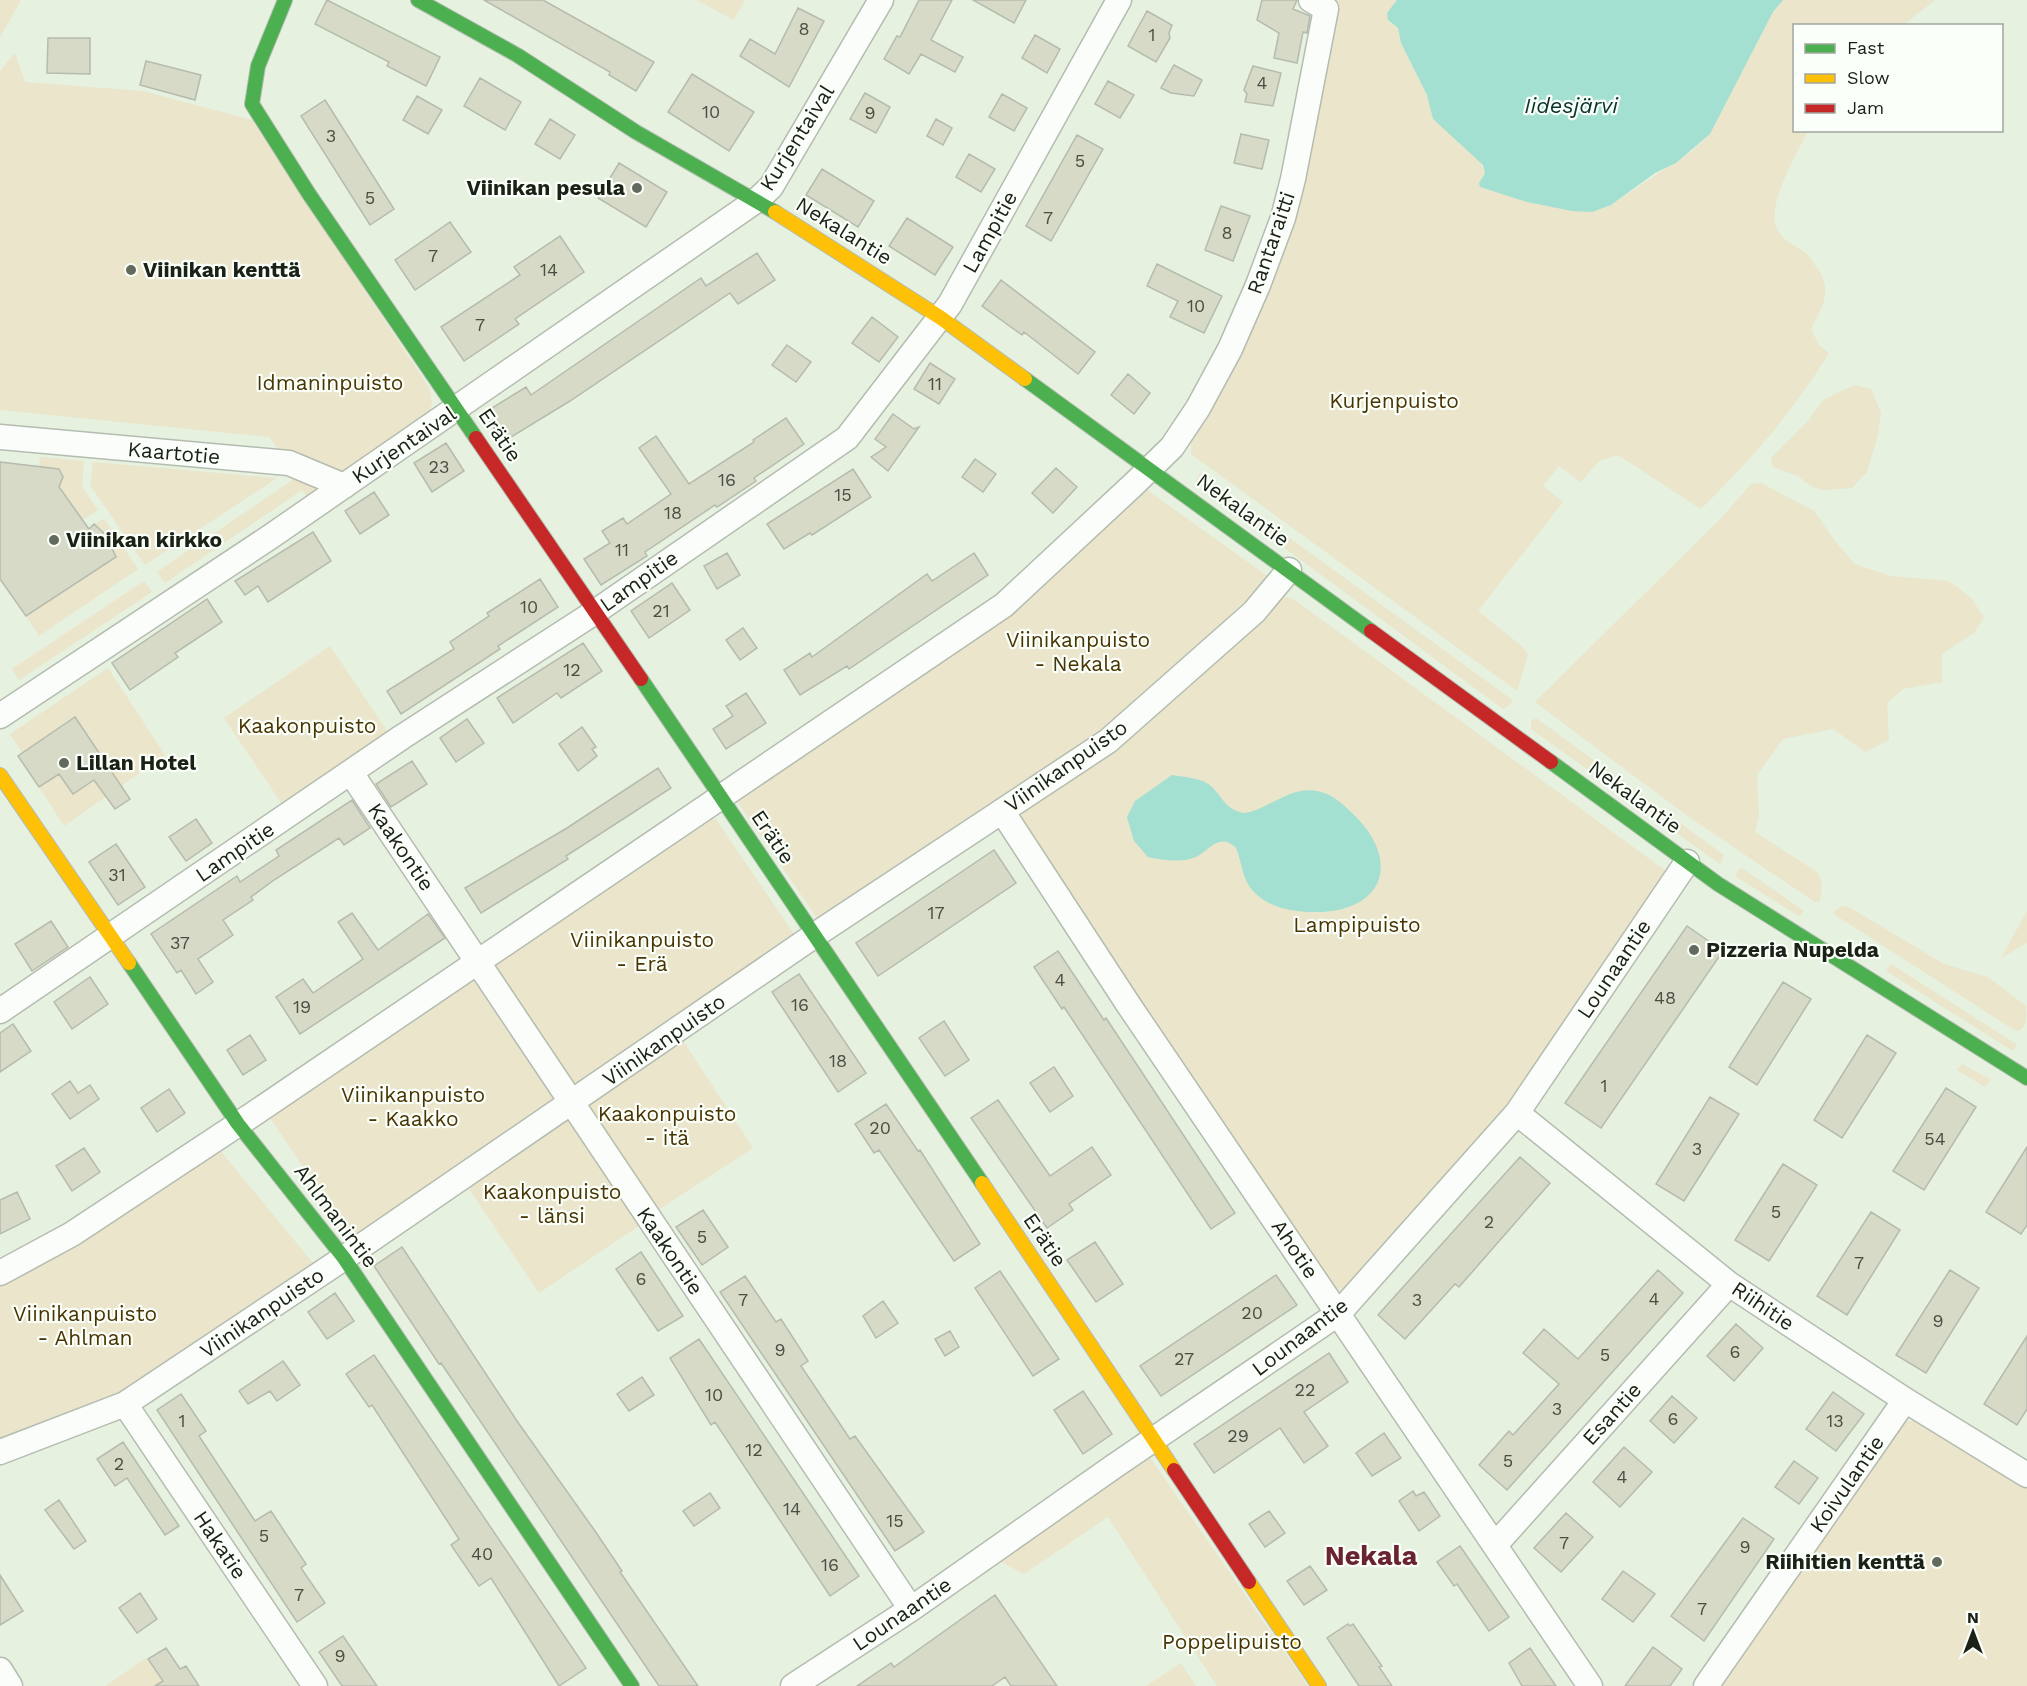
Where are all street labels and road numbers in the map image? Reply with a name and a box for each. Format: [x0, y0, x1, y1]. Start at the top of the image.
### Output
street label: Kurjentaival [754, 80, 839, 195]
street label: Lampitie [957, 186, 1022, 277]
street label: Rantaraitti [1241, 188, 1300, 297]
street label: Nekalantie [792, 191, 897, 270]
street label: Kurjentaival [347, 400, 461, 489]
street label: Erätie [473, 403, 527, 466]
street label: Kaartotie [127, 436, 221, 469]
street label: Nekalantie [1192, 468, 1295, 552]
street label: Lampitie [595, 545, 683, 617]
street label: Viinikanpuisto [1000, 714, 1132, 817]
street label: Nekalantie [1584, 755, 1687, 839]
street label: Kaakontie [363, 798, 440, 895]
street label: Erätie [746, 805, 800, 868]
street label: Lampitie [191, 816, 279, 887]
street label: Lounaantie [1571, 915, 1656, 1023]
street label: Viinikanpuisto [598, 988, 730, 1091]
street label: Ahlmanintie [289, 1159, 383, 1272]
street label: Kaakontie [632, 1202, 709, 1299]
street label: Erätie [1018, 1208, 1072, 1271]
street label: Ahotie [1267, 1214, 1324, 1283]
street label: Viinikanpuisto [195, 1262, 328, 1363]
street label: Riihitie [1727, 1276, 1799, 1336]
street label: Lounaantie [1247, 1292, 1353, 1381]
street label: Esantie [1577, 1377, 1646, 1450]
street label: Koivulantie [1804, 1430, 1889, 1537]
street label: Hakatie [189, 1506, 252, 1584]
street label: Lounaantie [848, 1571, 956, 1656]

